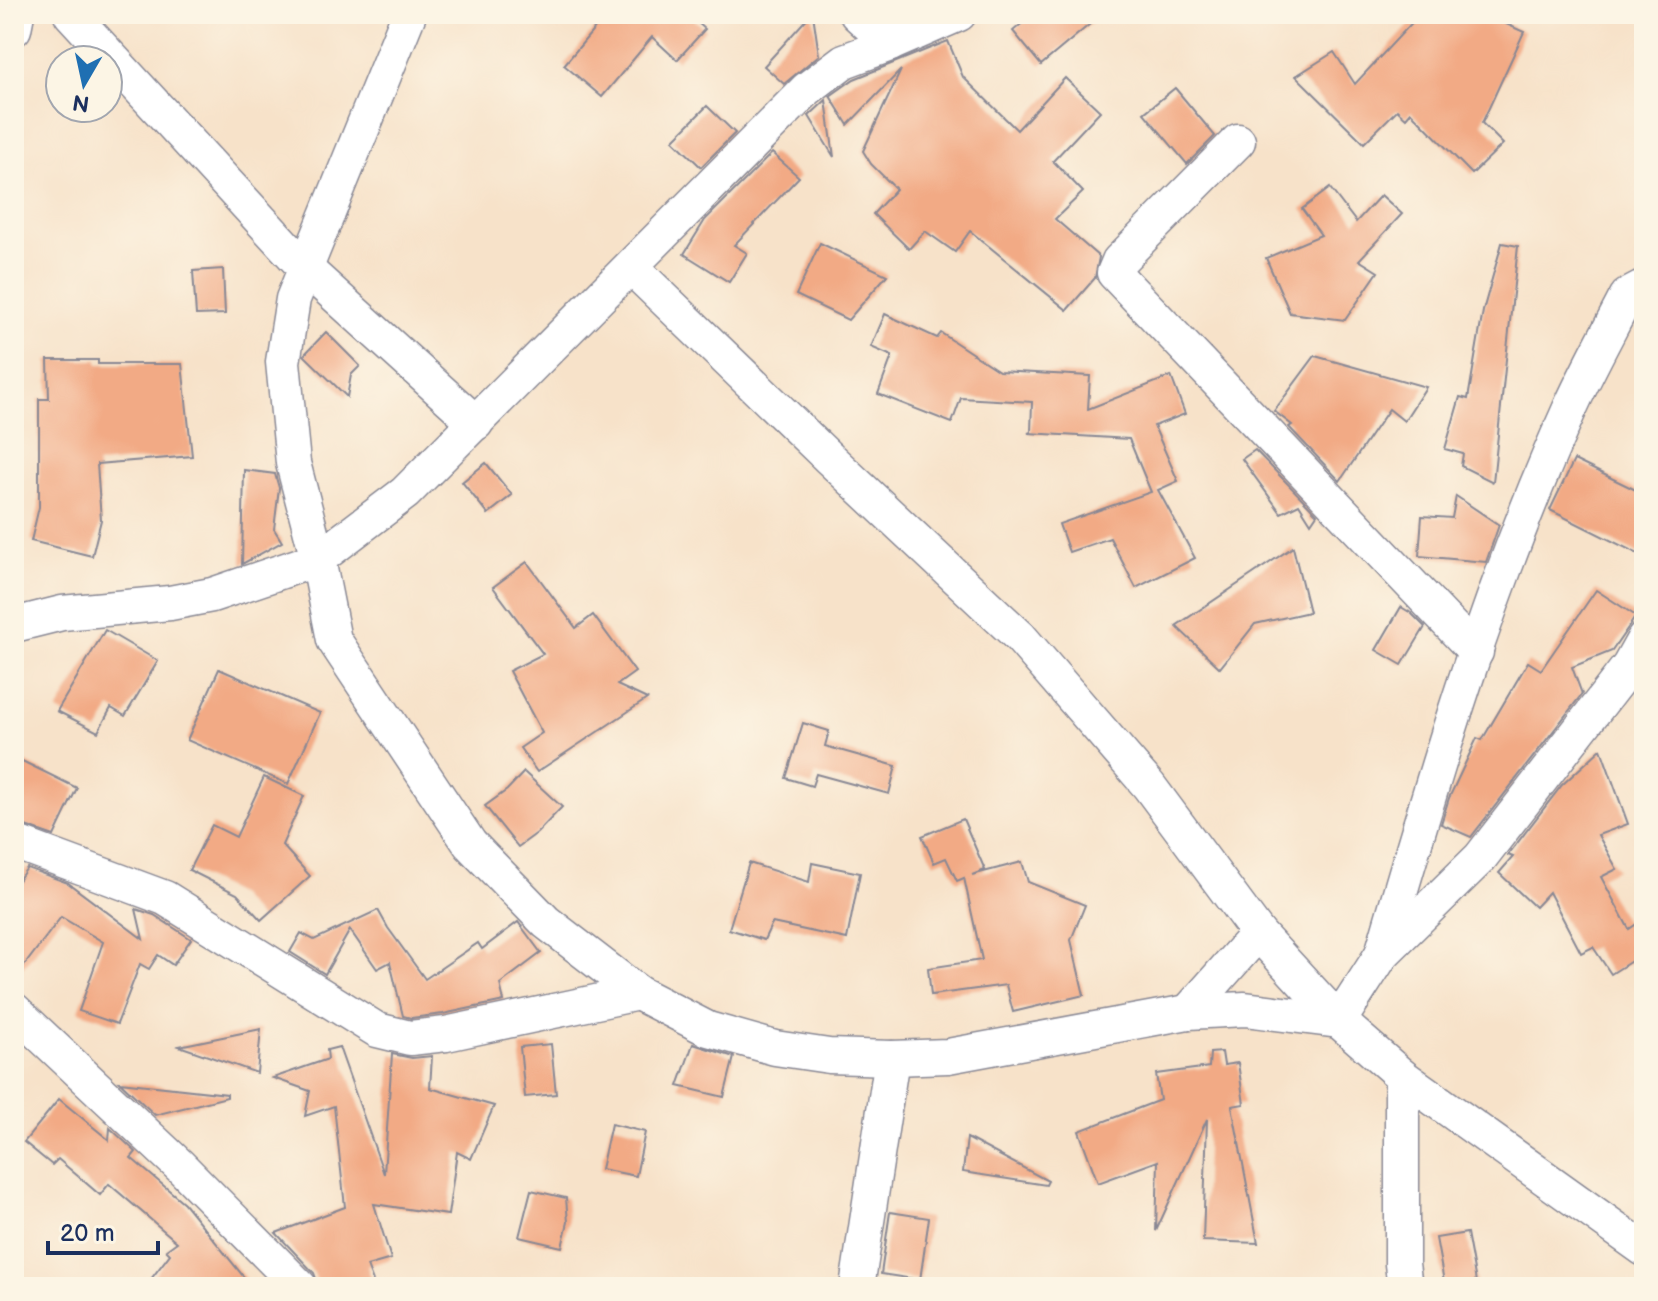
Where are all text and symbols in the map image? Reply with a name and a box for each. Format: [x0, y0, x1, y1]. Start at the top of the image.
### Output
north arrow [44, 44, 124, 124]
text: N [71, 88, 91, 117]
scale bar [48, 1205, 158, 1255]
text: 20 m [60, 1219, 115, 1248]

